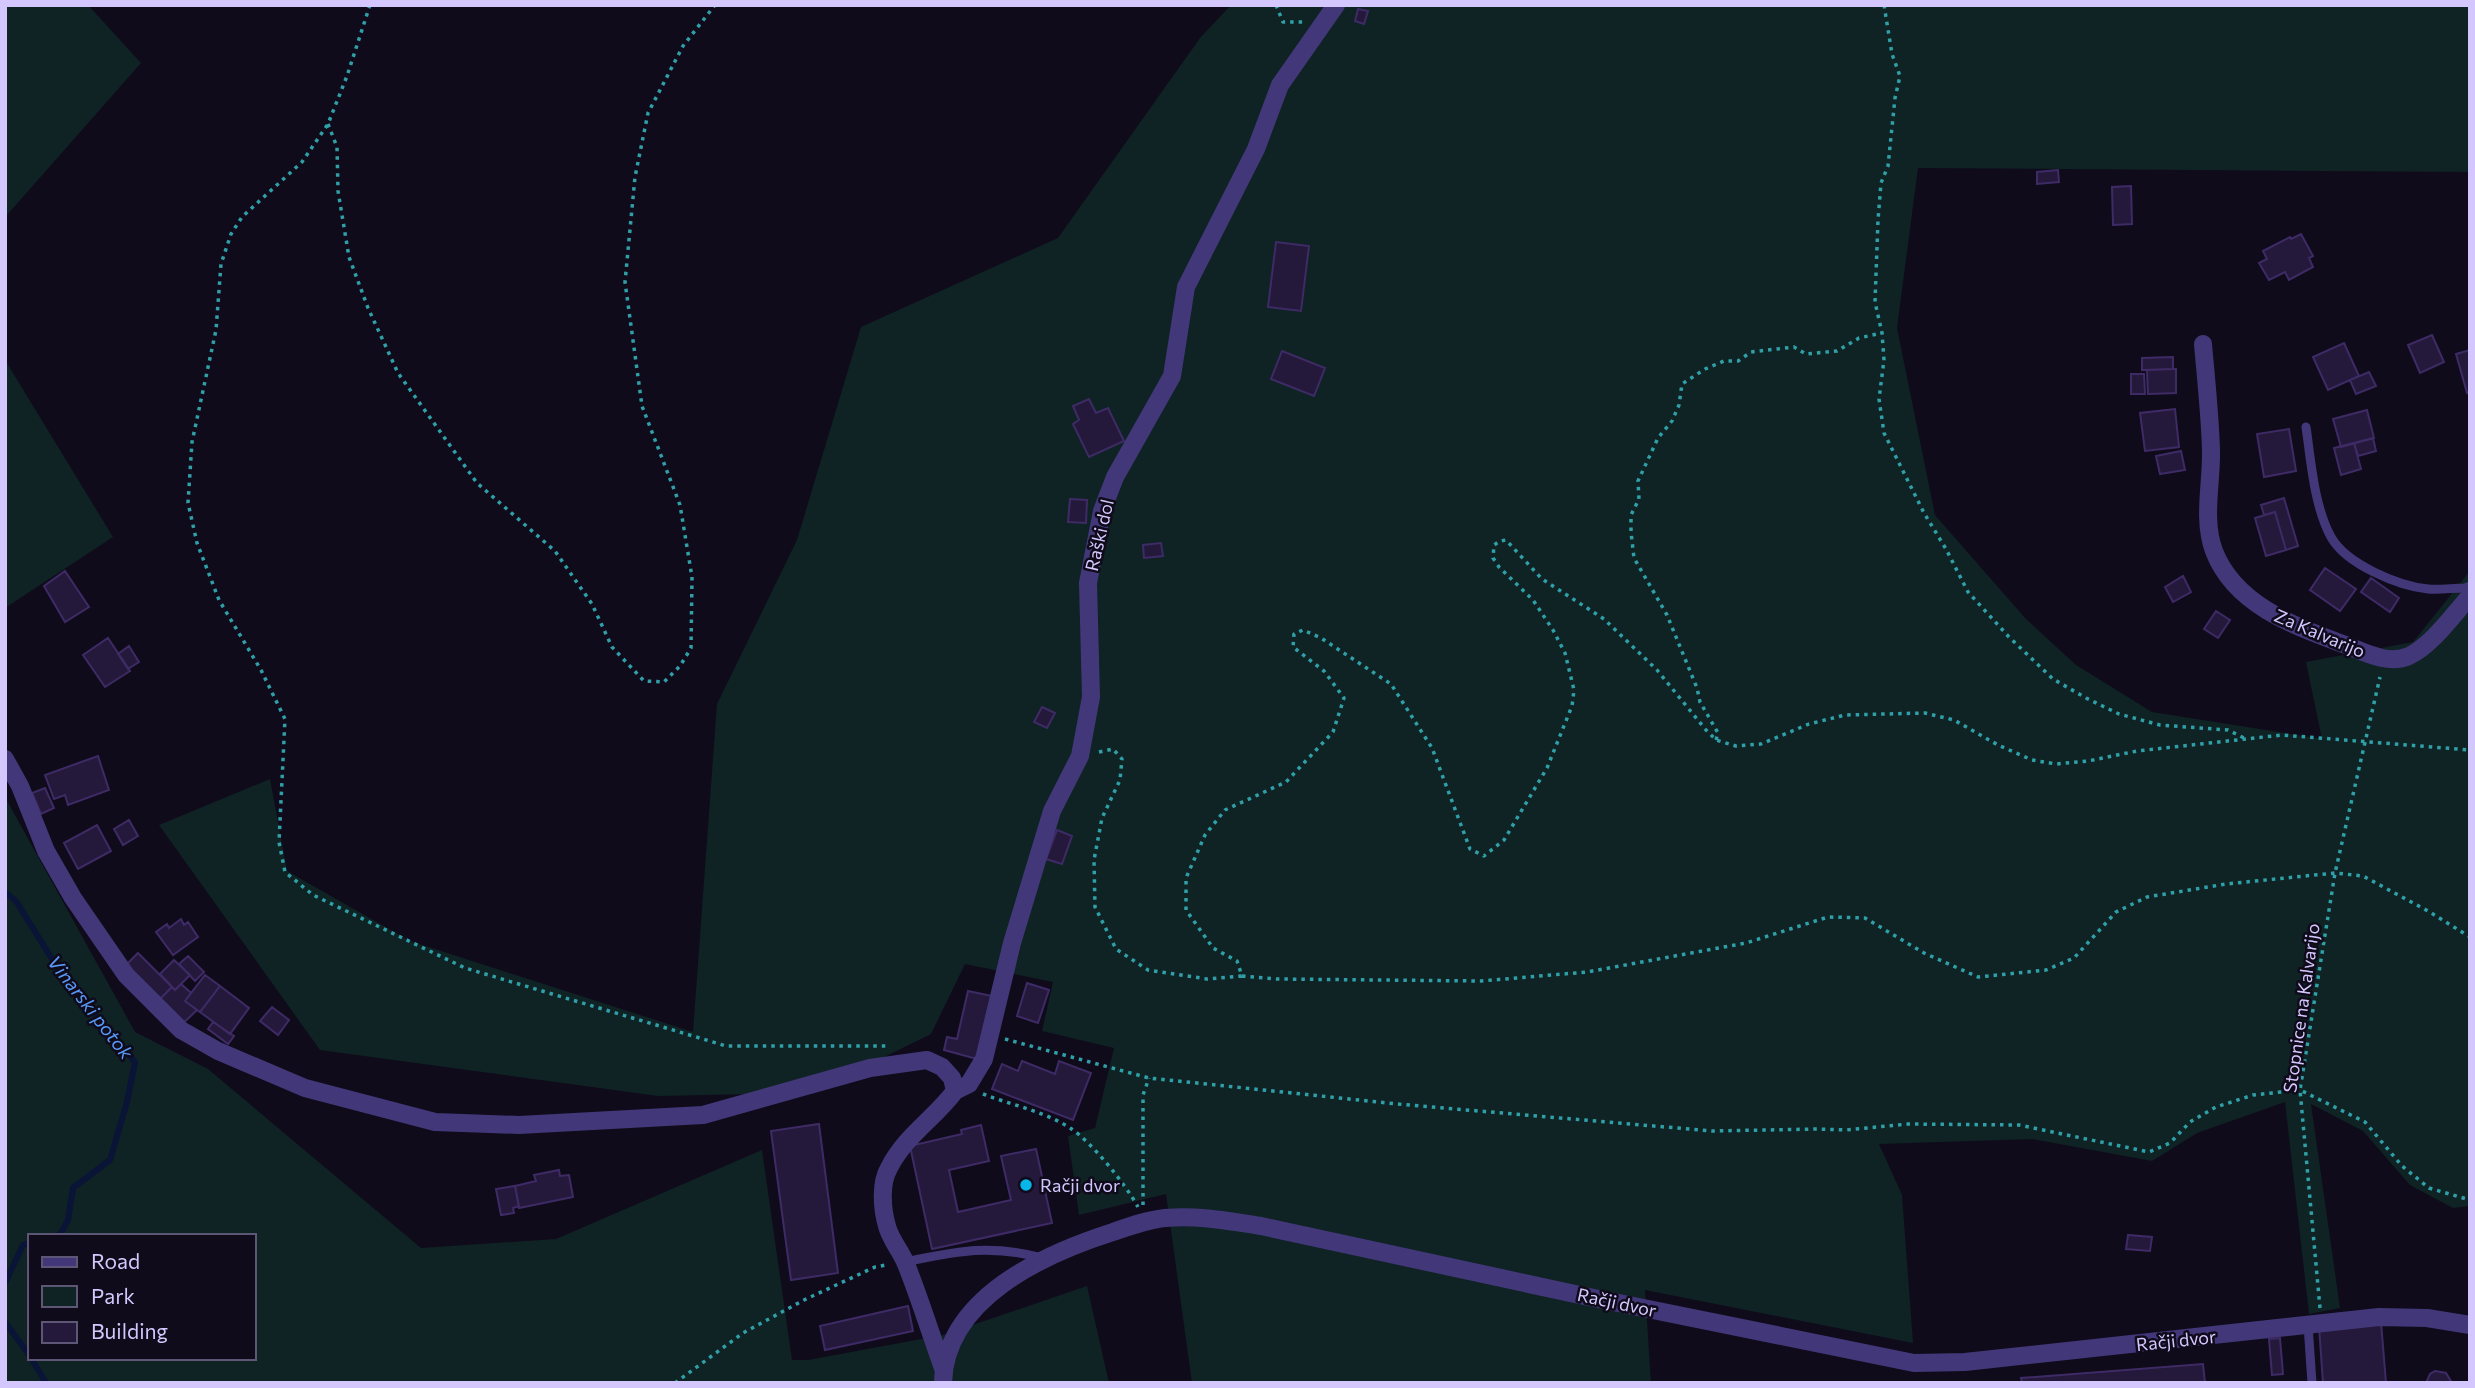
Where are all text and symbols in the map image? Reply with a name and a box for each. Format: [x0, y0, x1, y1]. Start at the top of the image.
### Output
street label: Raški dol [1080, 497, 1118, 573]
street label: Za Kalvarijo [2271, 604, 2369, 662]
street label: Stopnice na Kalvarijo [2278, 922, 2324, 1094]
water label: Vinarski potok [43, 951, 139, 1064]
place label: Račji dvor [1040, 1174, 1120, 1196]
marker: Račji dvor [1018, 1177, 1034, 1193]
legend [28, 1234, 256, 1360]
text: Road [91, 1248, 140, 1273]
text: Park [91, 1283, 135, 1308]
street label: Račji dvor [1575, 1283, 1659, 1321]
text: Building [91, 1318, 168, 1343]
street label: Račji dvor [2135, 1325, 2217, 1355]

